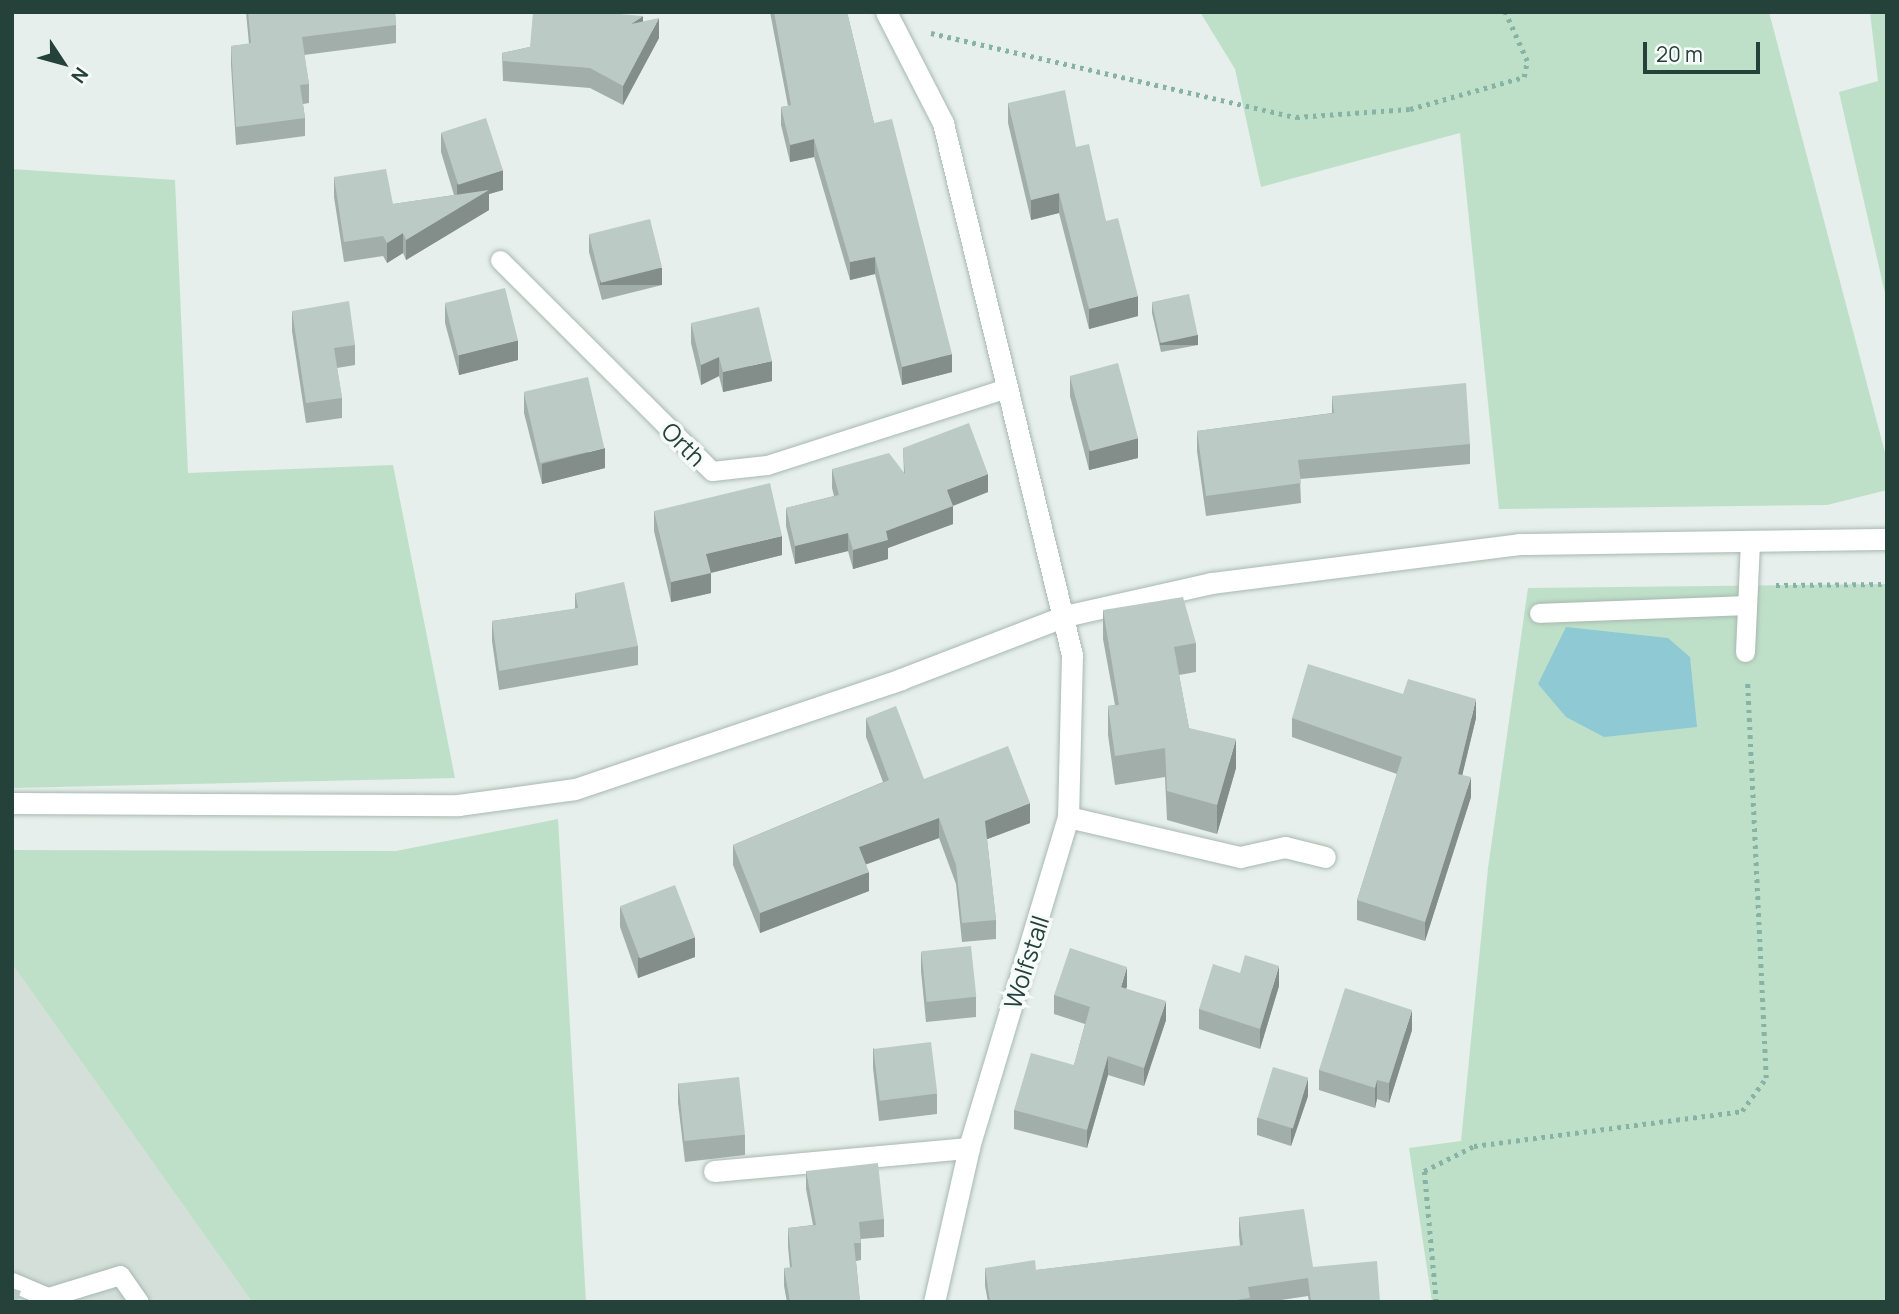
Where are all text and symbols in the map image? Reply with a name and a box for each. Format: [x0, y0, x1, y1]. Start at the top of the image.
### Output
north arrow [28, 28, 98, 98]
scale bar [1647, 28, 1764, 72]
text: 20 m [1656, 40, 1703, 68]
text: N [65, 62, 95, 89]
street label: Orth [656, 416, 712, 472]
street label: Wolfstall [997, 912, 1055, 1012]

